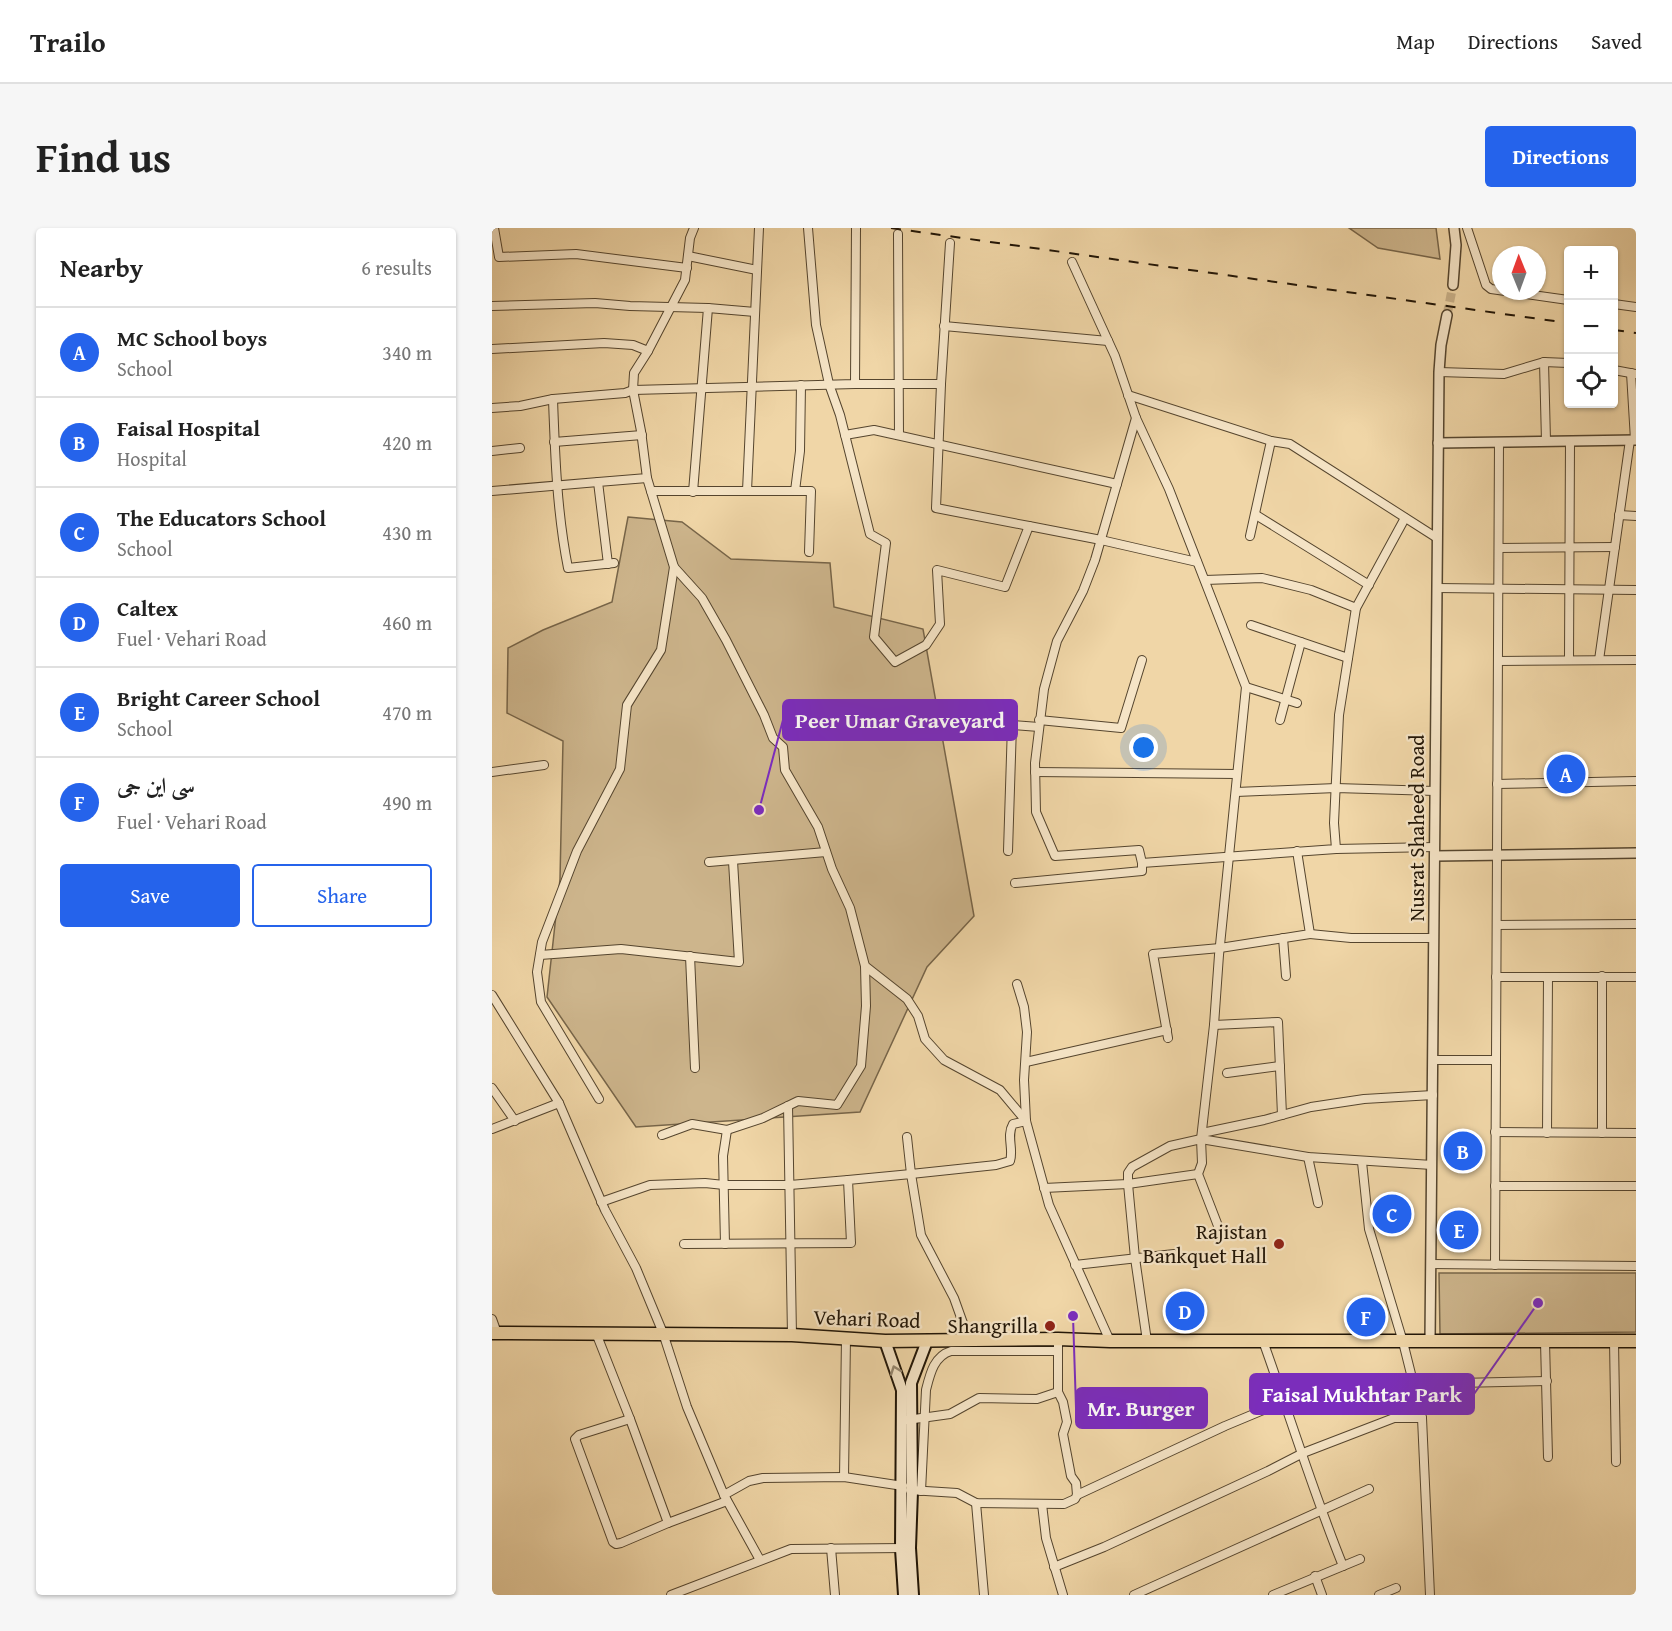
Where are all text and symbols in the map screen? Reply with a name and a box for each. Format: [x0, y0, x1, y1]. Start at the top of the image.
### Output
text: Trailo [30, 21, 106, 62]
text: Map [1396, 26, 1435, 57]
text: Directions [1468, 26, 1558, 57]
text: Saved [1591, 26, 1642, 57]
text: Find us [36, 126, 171, 187]
button: Directions [1485, 126, 1636, 187]
north arrow [1492, 246, 1546, 300]
map controls [1564, 246, 1618, 408]
button: + [1564, 246, 1618, 300]
text: Nearby [60, 248, 143, 287]
text: 6 results [361, 253, 432, 282]
button: − [1564, 300, 1618, 354]
text: MC School boys [117, 322, 267, 354]
text: A [73, 338, 86, 367]
text: 340 m [382, 338, 432, 367]
text: School [117, 354, 173, 383]
button: locate [1564, 354, 1618, 408]
text: Faisal Hospital [117, 412, 260, 444]
text: B [73, 428, 86, 457]
text: 420 m [382, 428, 432, 457]
text: Hospital [117, 444, 187, 473]
text: The Educators School [117, 502, 326, 534]
text: C [74, 518, 85, 547]
text: 430 m [382, 518, 432, 547]
text: School [117, 534, 173, 563]
text: Caltex [117, 592, 178, 624]
text: D [73, 608, 86, 637]
text: 460 m [382, 608, 432, 637]
text: Fuel · Vehari Road [117, 624, 267, 653]
text: Bright Career School [117, 682, 320, 714]
text: E [74, 698, 85, 727]
text: 470 m [382, 698, 432, 727]
callout: Peer Umar Graveyard [783, 700, 1017, 740]
text: Peer Umar Graveyard [795, 704, 1005, 736]
text: School [117, 714, 173, 743]
your location [1129, 733, 1158, 762]
street label: Nusrat Shaheed Road [1401, 734, 1432, 922]
pin: A [1546, 752, 1586, 796]
text: سی این جی [117, 769, 195, 801]
text: F [74, 788, 85, 817]
text: 490 m [382, 788, 432, 817]
text: Fuel · Vehari Road [117, 807, 267, 836]
button: Save [60, 864, 240, 927]
button: Share [252, 864, 432, 927]
pin: B [1444, 1128, 1482, 1174]
pin: C [1372, 1192, 1412, 1236]
pin: E [1440, 1208, 1478, 1252]
place label: Rajistan Bankquet Hall [1143, 1216, 1267, 1271]
marker: Rajistan Bankquet Hall [1272, 1237, 1286, 1251]
pin: D [1166, 1288, 1204, 1334]
pin: F [1346, 1294, 1386, 1340]
street label: Vehari Road [813, 1301, 922, 1336]
place label: Shangrilla [948, 1310, 1038, 1341]
marker: Shangrilla [1043, 1319, 1057, 1333]
one-way arrow [890, 1365, 903, 1376]
callout: Faisal Mukhtar Park [1250, 1374, 1474, 1414]
text: Faisal Mukhtar Park [1262, 1378, 1462, 1410]
callout: Mr. Burger [1076, 1388, 1207, 1428]
text: Mr. Burger [1087, 1392, 1195, 1424]

